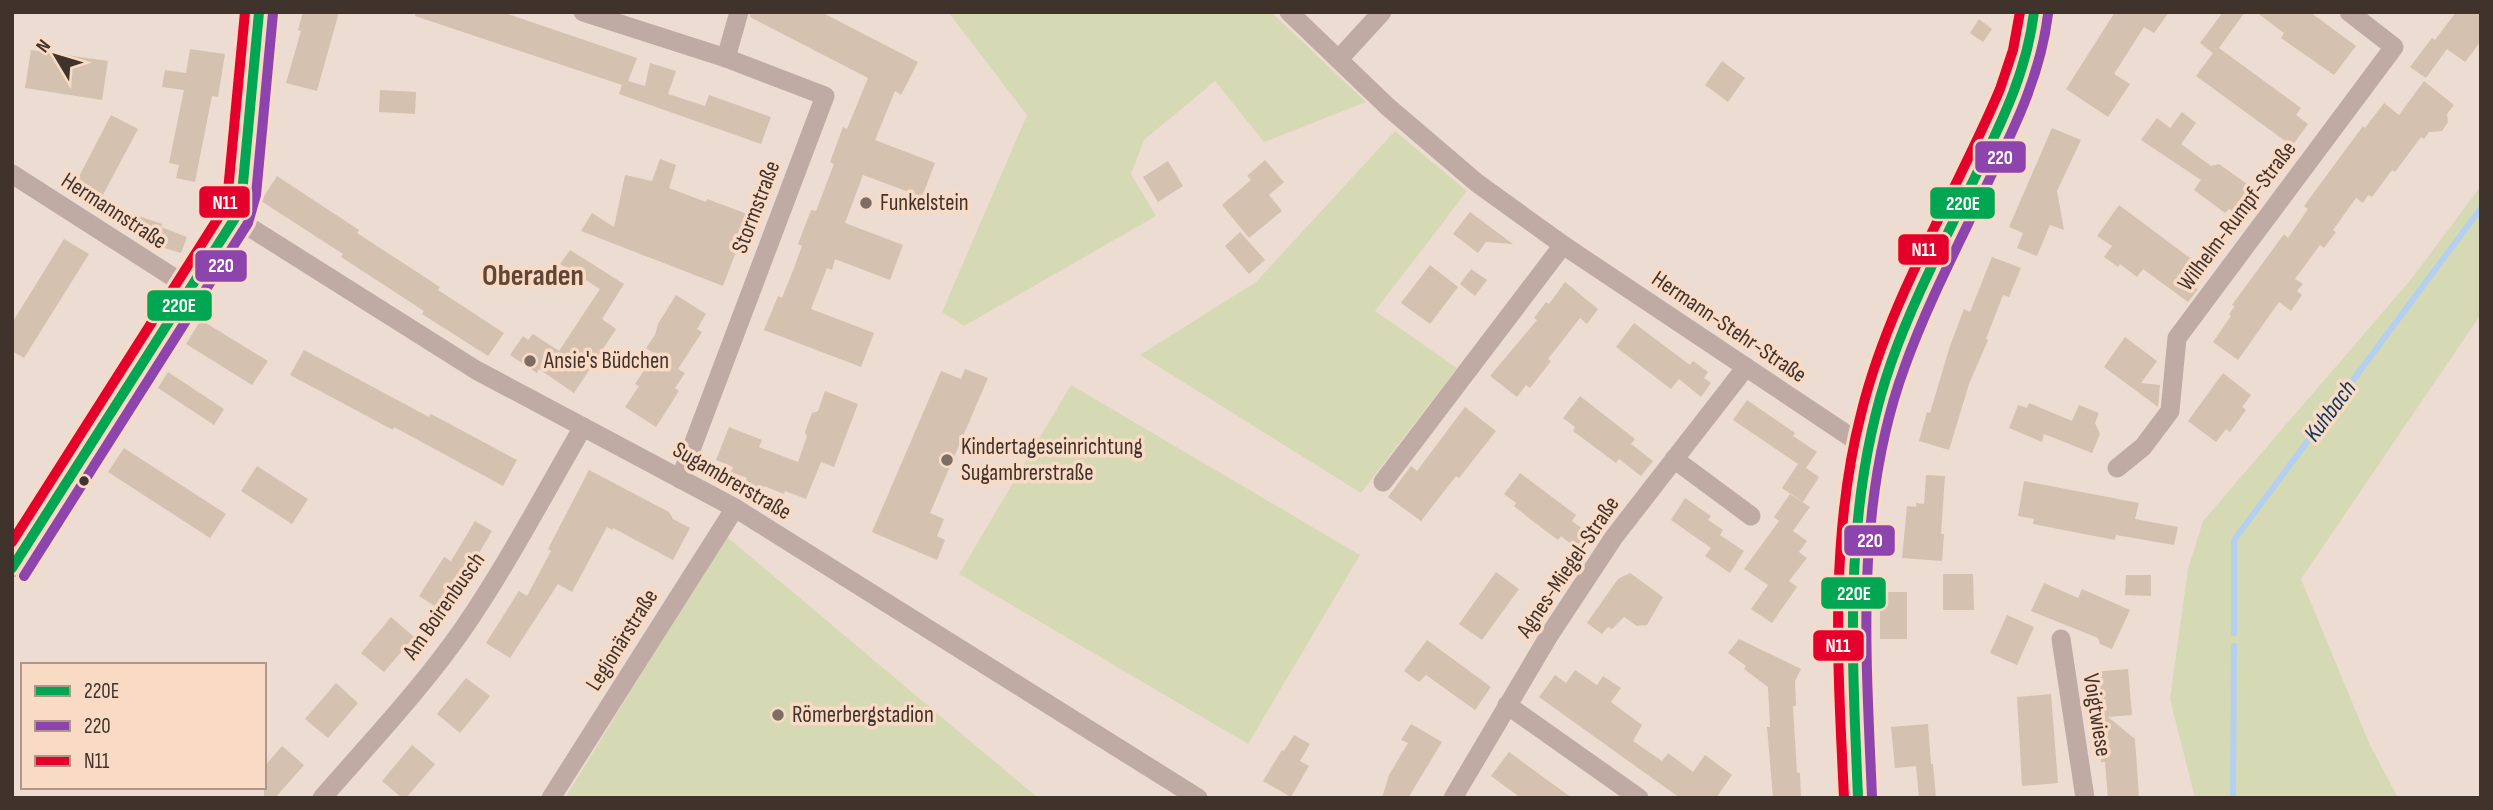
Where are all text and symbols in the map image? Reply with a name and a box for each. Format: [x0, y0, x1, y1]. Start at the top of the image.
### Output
north arrow [21, 21, 91, 91]
text: N [32, 35, 56, 58]
street label: Wilhelm-Rumpf-Straße [2172, 136, 2302, 296]
line badge: 220 [1974, 140, 2027, 174]
text: 220 [1987, 147, 2013, 170]
street label: Stormstraße [726, 157, 786, 257]
street label: Hermannstraße [56, 167, 172, 255]
line badge: N11 [198, 185, 251, 219]
line badge: 220E [1929, 186, 1996, 220]
place label: Funkelstein [880, 189, 969, 217]
text: N11 [212, 192, 238, 215]
text: 220E [1946, 193, 1980, 216]
marker: Funkelstein [858, 195, 874, 211]
line badge: N11 [1897, 233, 1950, 266]
text: N11 [1911, 239, 1937, 262]
line badge: 220 [194, 249, 248, 283]
text: 220 [208, 255, 234, 278]
district label: Oberaden [482, 258, 584, 294]
street label: Hermann-Stehr-Straße [1646, 265, 1812, 389]
line badge: 220E [146, 289, 213, 322]
text: 220E [162, 295, 196, 318]
place label: Ansie's Büdchen [543, 347, 669, 375]
marker: Ansie's Büdchen [522, 353, 538, 369]
water label: Kuhbach [2298, 375, 2362, 447]
place label: Kindertageseinrichtung Sugambrerstraße [961, 433, 1143, 487]
street label: Sugambrerstraße [668, 436, 796, 526]
marker: Kindertageseinrichtung Sugambrerstraße [939, 452, 955, 468]
unlabelled marker [77, 474, 91, 488]
street label: Agnes-Miegel-Straße [1510, 491, 1625, 644]
line badge: 220 [1843, 524, 1896, 557]
text: 220 [1857, 530, 1883, 553]
street label: Am Boirenbusch [396, 547, 491, 666]
line badge: 220E [1820, 576, 1887, 610]
text: 220E [1837, 583, 1871, 606]
street label: Legionärstraße [580, 584, 664, 696]
line badge: N11 [1812, 629, 1865, 662]
text: N11 [1825, 635, 1851, 658]
legend [21, 663, 266, 789]
street label: Voigtwiese [2077, 672, 2117, 758]
text: 220E [84, 679, 119, 704]
place label: Römerbergstadion [792, 701, 934, 729]
marker: Römerbergstadion [770, 707, 786, 723]
text: 220 [84, 714, 111, 739]
text: N11 [84, 749, 110, 774]

